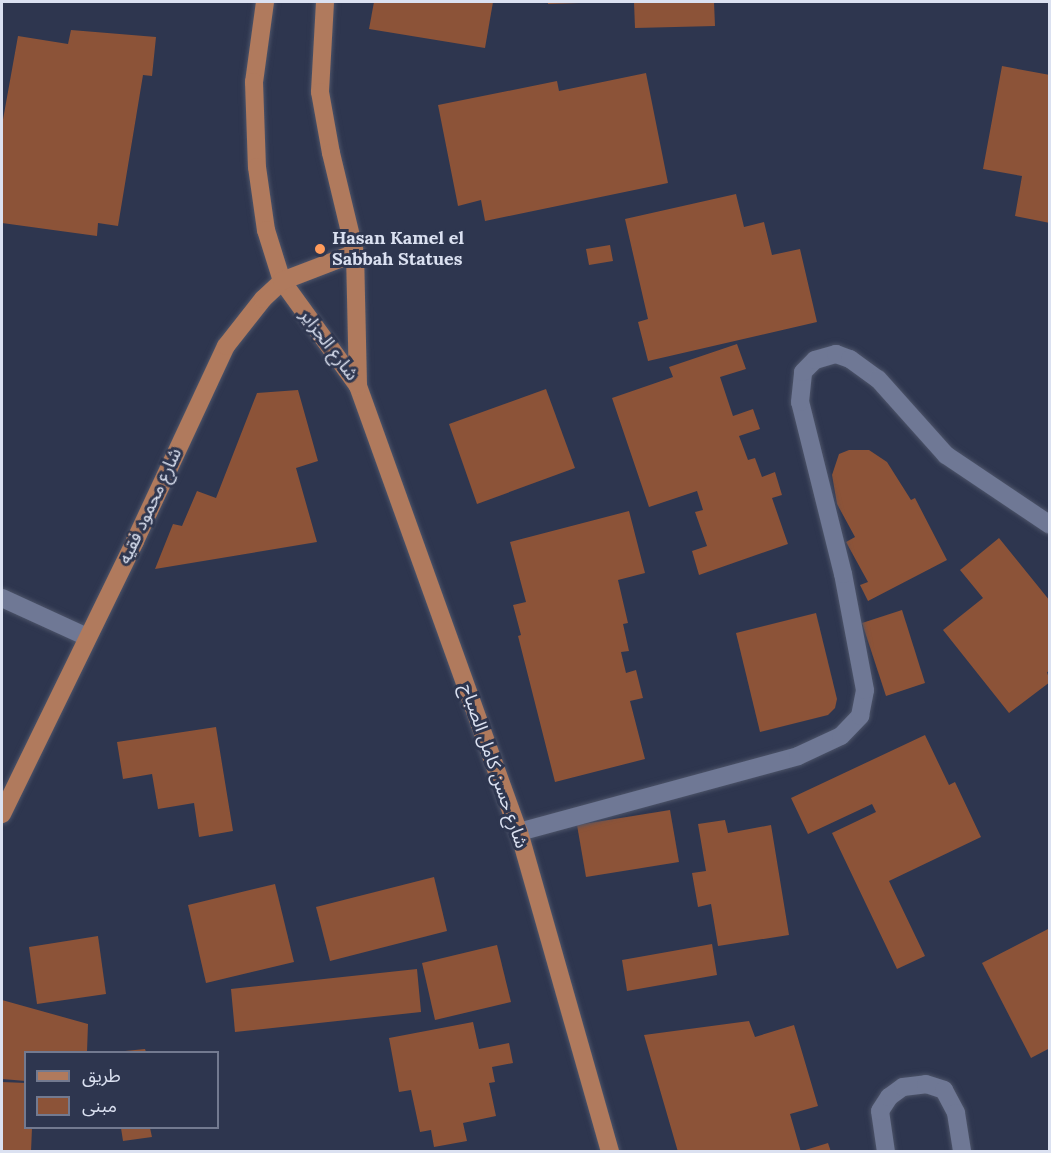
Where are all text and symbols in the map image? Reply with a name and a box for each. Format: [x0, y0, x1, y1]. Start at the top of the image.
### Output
place label: Hasan Kamel el Sabbah Statues [332, 228, 464, 270]
marker: Hasan Kamel el Sabbah Statues [313, 242, 327, 256]
street label: شارع الجزاير [295, 305, 363, 385]
street label: شارع محمود فقيه [114, 445, 186, 567]
street label: شارع حسن كامل الصباح [456, 681, 532, 851]
legend [24, 1051, 219, 1129]
text: طريق [82, 1064, 121, 1087]
text: مبنى [82, 1094, 117, 1117]

